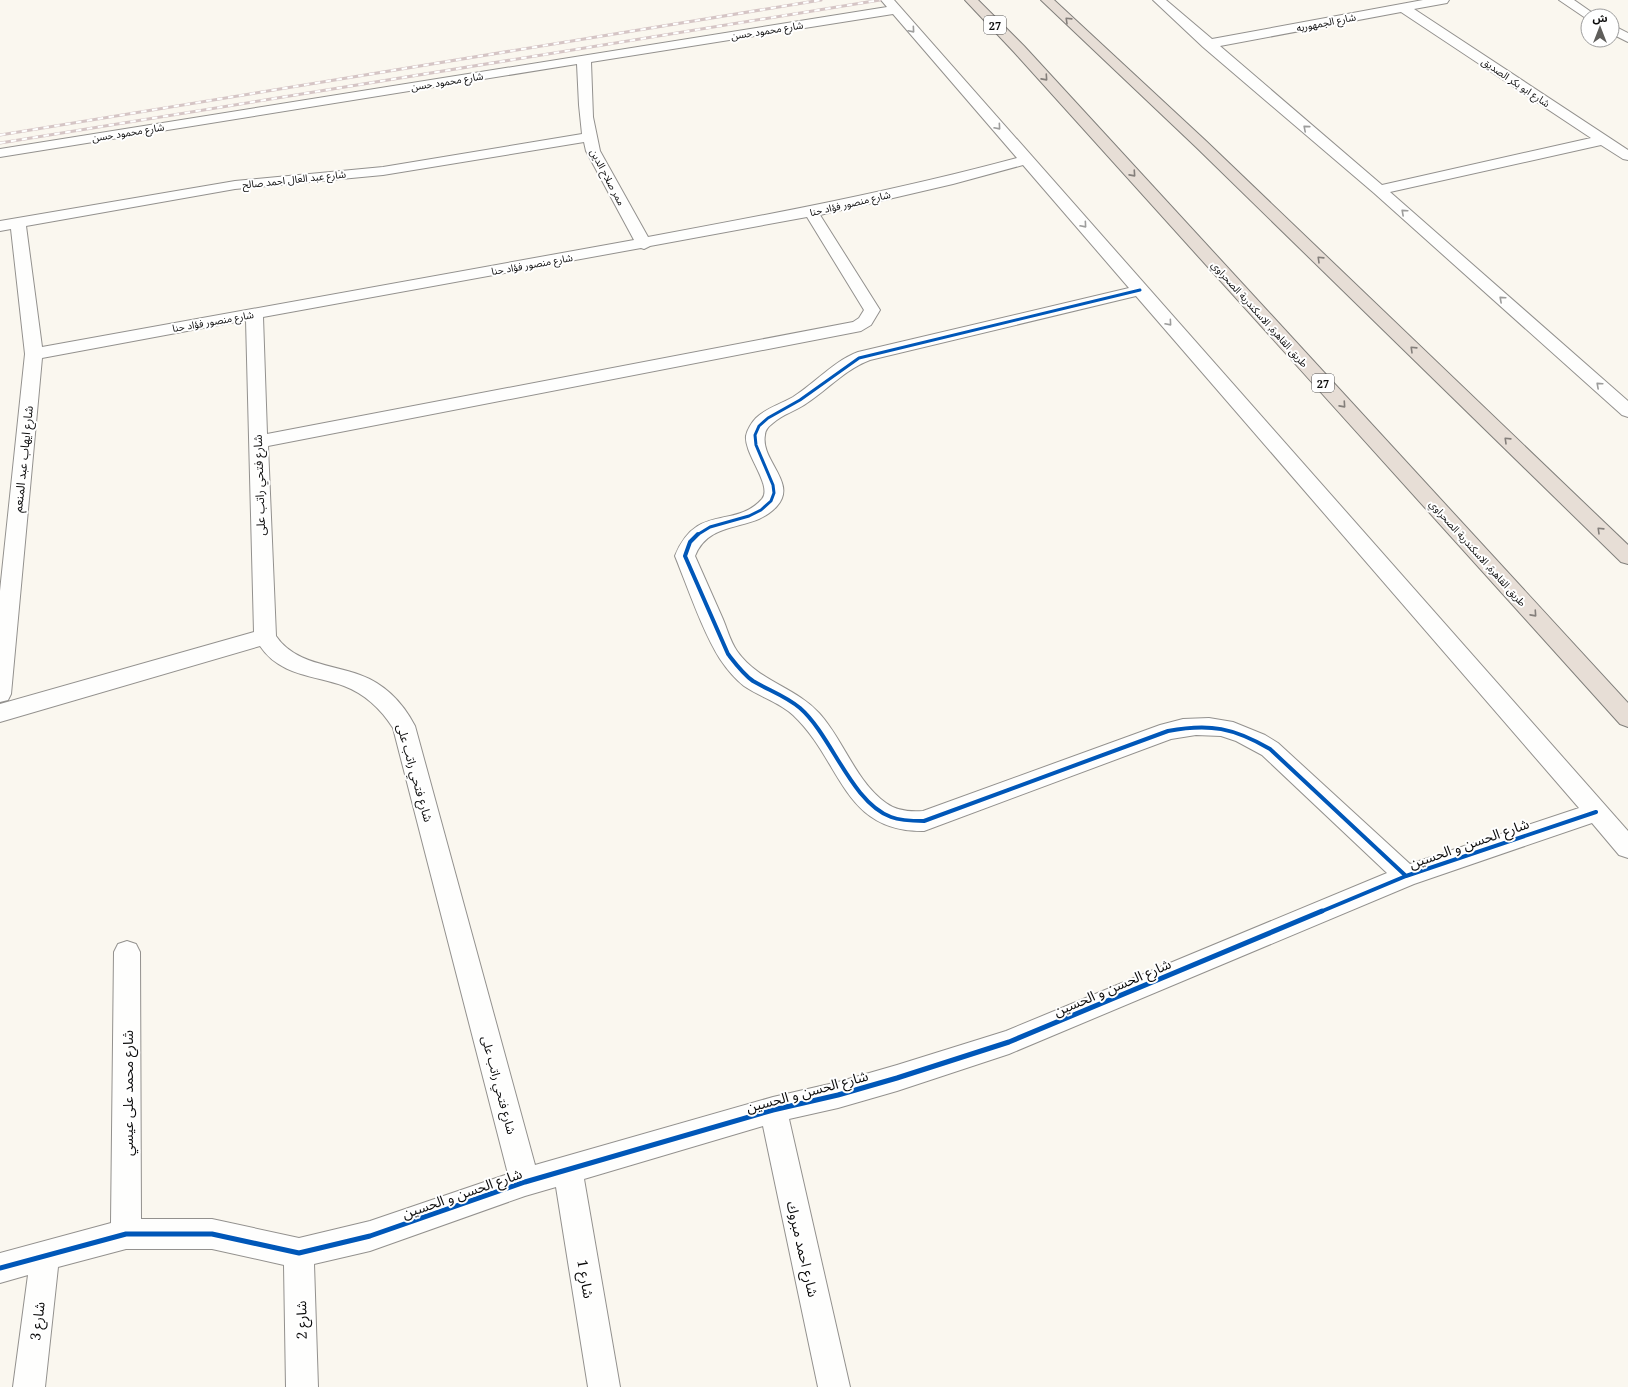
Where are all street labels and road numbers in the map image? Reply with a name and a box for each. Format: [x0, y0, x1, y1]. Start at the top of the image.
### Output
street label: شارع الجمهوريه [1295, 9, 1357, 36]
road number: 27 [984, 16, 1006, 34]
street label: شارع محمود حسن [730, 17, 805, 44]
street label: شارع ابو بكر الصديق [1479, 54, 1553, 111]
street label: شارع محمود حسن [410, 68, 485, 95]
street label: شارع محمود حسن [91, 119, 166, 146]
street label: ممر صلاح الدين [586, 146, 629, 208]
street label: شارع عبد العال احمد صالح [241, 167, 347, 192]
street label: شارع منصور فؤاد حنا [808, 187, 892, 220]
street label: شارع منصور فؤاد حنا [490, 250, 574, 279]
street label: طريق القاهرة, الاسكندرية الصحراوي [1208, 258, 1312, 371]
street label: شارع منصور فؤاد حنا [171, 307, 255, 336]
road number: 27 [1312, 374, 1334, 392]
street label: شارع ايهاب عبد المنعم [9, 405, 38, 513]
street label: شارع فتحي راتب على [249, 434, 271, 536]
street label: طريق القاهرة, الاسكندرية الصحراوي [1426, 497, 1530, 610]
street label: شارع فتحي راتب على [391, 722, 437, 824]
street label: شارع الحسن و الحسين [1406, 814, 1532, 874]
street label: شارع الحسن و الحسين [1050, 954, 1174, 1022]
street label: شارع محمد على عيسي [118, 1030, 139, 1156]
street label: شارع فتحي راتب على [476, 1034, 520, 1137]
street label: شارع الحسن و الحسين [744, 1066, 871, 1118]
street label: شارع الحسن و الحسين [399, 1164, 525, 1224]
street label: شارع احمد مبروك [781, 1199, 823, 1299]
street label: شارع 1 [571, 1258, 599, 1300]
street label: شارع 2 [291, 1300, 313, 1340]
street label: شارع 3 [25, 1301, 51, 1342]

